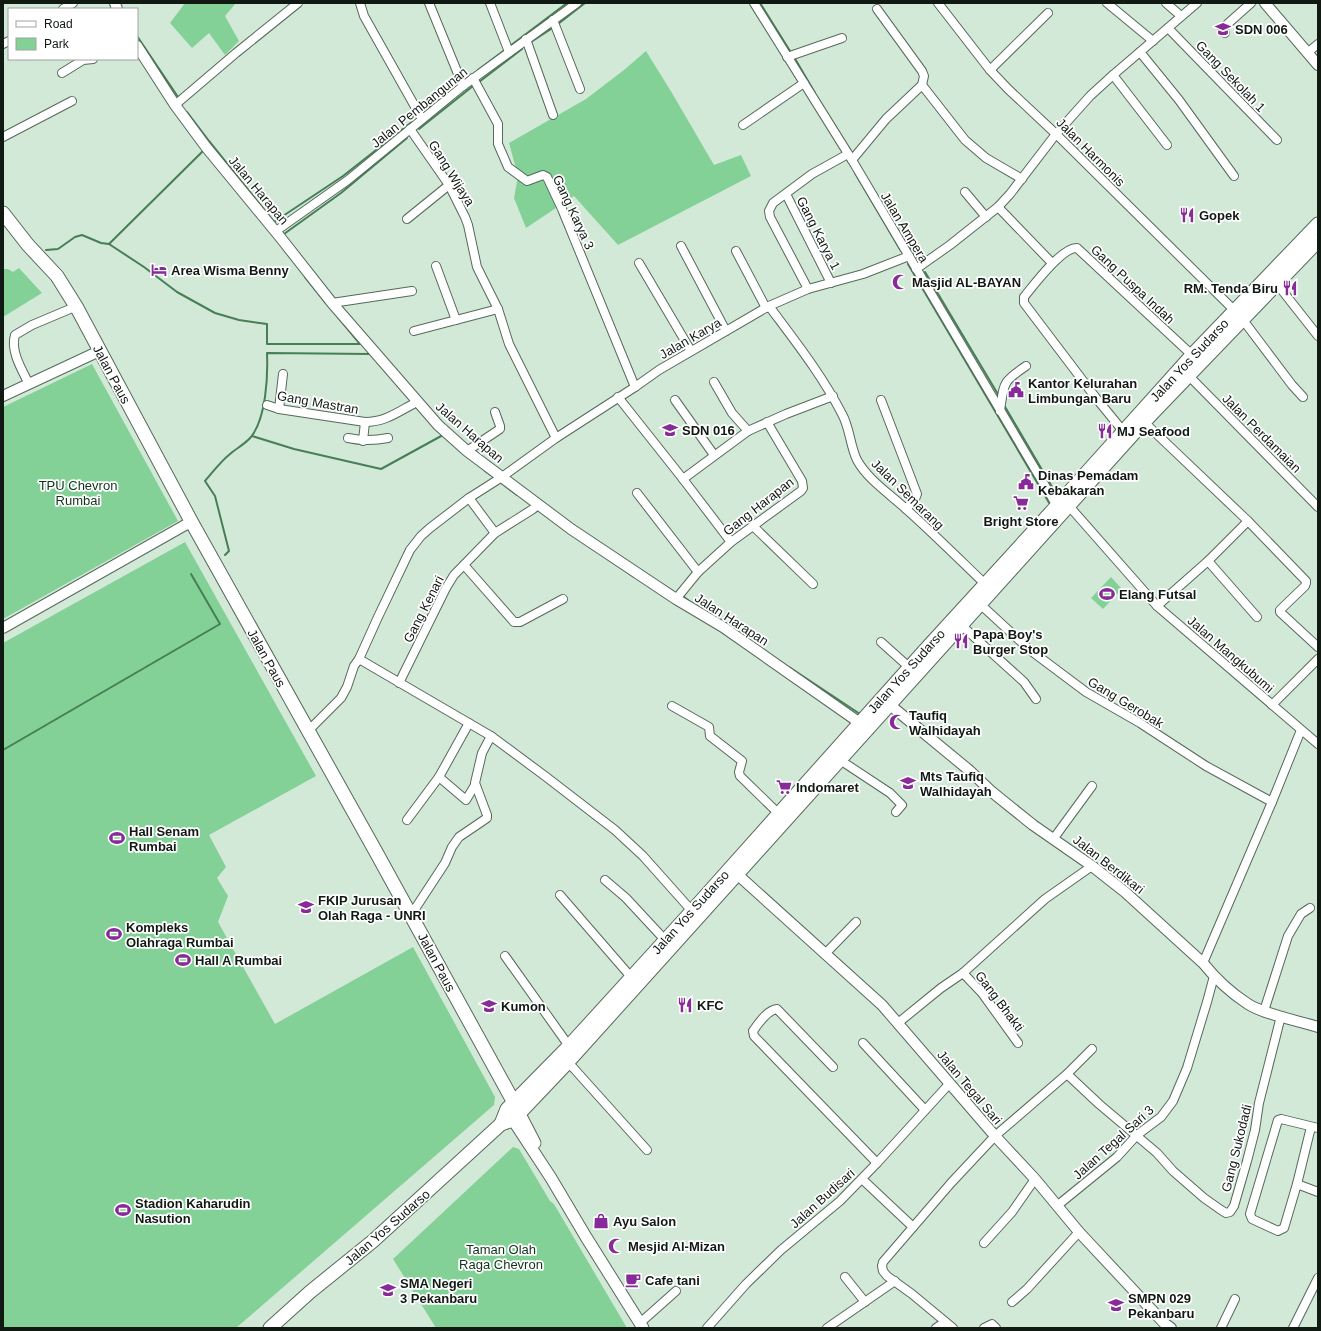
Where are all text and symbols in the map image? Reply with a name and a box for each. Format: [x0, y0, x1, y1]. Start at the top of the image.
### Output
legend [8, 8, 138, 60]
text: Road [44, 17, 73, 31]
school or university icon: SDN 006 [1214, 20, 1232, 38]
place label: SDN 006 [1235, 22, 1288, 37]
text: Park [44, 37, 70, 51]
street label: Gang Sekolah 1 [1193, 38, 1268, 115]
street label: Jalan Pembangunan [368, 64, 470, 151]
street label: Jalan Harmonis [1053, 115, 1128, 190]
street label: Gang Wijaya [425, 138, 478, 209]
street label: Jalan Harapan [226, 153, 292, 228]
street label: Gang Karya 3 [550, 173, 597, 252]
street label: Jalan Ampera [878, 189, 932, 266]
street label: Gang Karya 1 [794, 194, 843, 272]
restaurant icon: Gopek [1178, 206, 1196, 224]
place label: Gopek [1199, 208, 1240, 223]
street label: Gang Puspa Indah [1088, 242, 1177, 327]
hotel icon: Area Wisma Benny [150, 261, 168, 279]
place label: Area Wisma Benny [171, 263, 289, 278]
mosque icon: Masjid AL-BAYAN [891, 273, 909, 291]
place label: Masjid AL-BAYAN [912, 275, 1021, 290]
restaurant icon: RM. Tenda Biru [1281, 279, 1299, 297]
place label: RM. Tenda Biru [1184, 281, 1278, 296]
street label: Jalan Karya [657, 314, 724, 362]
street label: Jalan Yos Sudarso [1147, 316, 1232, 405]
street label: Jalan Paus [90, 342, 134, 407]
place label: Kantor Kelurahan Limbungan Baru [1028, 376, 1137, 406]
public building icon: Kantor Kelurahan Limbungan Baru [1007, 381, 1025, 399]
street label: Gang Mastran [276, 388, 360, 417]
street label: Jalan Perdamaian [1219, 391, 1304, 476]
street label: Jalan Harapan [433, 399, 507, 466]
school or university icon: SDN 016 [661, 421, 679, 439]
restaurant icon: MJ Seafood [1096, 422, 1114, 440]
place label: SDN 016 [682, 423, 735, 438]
place label: MJ Seafood [1117, 424, 1190, 439]
street label: Jalan Semarang [868, 456, 947, 533]
place label: Dinas Pemadam Kebakaran [1038, 468, 1138, 498]
public building icon: Dinas Pemadam Kebakaran [1017, 473, 1035, 491]
street label: Gang Harapan [720, 474, 797, 539]
park label: TPU Chevron Rumbai [39, 478, 117, 508]
supermarket icon: Bright Store [1012, 494, 1030, 512]
place label: Bright Store [983, 514, 1059, 529]
street label: Gang Kenari [400, 573, 447, 645]
sports icon: Elang Futsal [1098, 585, 1116, 603]
place label: Elang Futsal [1119, 587, 1196, 602]
street label: Jalan Harapan [692, 590, 771, 649]
street label: Jalan Mangkubumi [1185, 613, 1277, 696]
street label: Jalan Paus [244, 626, 289, 690]
street label: Jalan Yos Sudarso [865, 626, 948, 716]
place label: Papa Boy's Burger Stop [973, 627, 1048, 657]
restaurant icon: Papa Boy's Burger Stop [952, 632, 970, 650]
street label: Gang Gerobak [1085, 674, 1167, 731]
place label: Taufiq Walhidayah [909, 708, 981, 738]
mosque icon: Taufiq Walhidayah [888, 713, 906, 731]
place label: Mts Taufiq Walhidayah [920, 769, 992, 799]
school or university icon: Mts Taufiq Walhidayah [899, 774, 917, 792]
supermarket icon: Indomaret [775, 778, 793, 796]
place label: Indomaret [796, 780, 860, 795]
place label: Hall Senam Rumbai [129, 824, 199, 854]
sports icon: Hall Senam Rumbai [108, 829, 126, 847]
street label: Jalan Berdikari [1070, 832, 1147, 897]
street label: Jalan Yos Sudarso [649, 867, 732, 957]
place label: FKIP Jurusan Olah Raga - UNRI [318, 893, 426, 923]
school or university icon: FKIP Jurusan Olah Raga - UNRI [297, 898, 315, 916]
place label: Kompleks Olahraga Rumbai [126, 920, 234, 950]
sports icon: Kompleks Olahraga Rumbai [105, 925, 123, 943]
street label: Jalan Paus [415, 930, 459, 995]
sports icon: Hall A Rumbai [174, 951, 192, 969]
place label: Hall A Rumbai [195, 953, 282, 968]
street label: Gang Bhakti [972, 968, 1027, 1034]
restaurant icon: KFC [676, 996, 694, 1014]
school or university icon: Kumon [480, 997, 498, 1015]
place label: KFC [697, 998, 724, 1013]
place label: Kumon [501, 999, 546, 1014]
street label: Jalan Tegal Sari [934, 1047, 1005, 1128]
street label: Jalan Tegal Sari 3 [1070, 1102, 1157, 1182]
street label: Gang Sukodadi [1218, 1103, 1255, 1193]
street label: Jalan Budisari [787, 1165, 858, 1231]
street label: Jalan Yos Sudarso [342, 1186, 433, 1268]
place label: Stadion Kaharudin Nasution [135, 1196, 251, 1226]
sports icon: Stadion Kaharudin Nasution [114, 1201, 132, 1219]
shop icon: Ayu Salon [592, 1212, 610, 1230]
place label: Ayu Salon [613, 1214, 676, 1229]
mosque icon: Mesjid Al-Mizan [607, 1237, 625, 1255]
place label: Mesjid Al-Mizan [628, 1239, 725, 1254]
park label: Taman Olah Raga Chevron [459, 1242, 543, 1272]
cafe icon: Cafe tani [624, 1271, 642, 1289]
place label: Cafe tani [645, 1273, 700, 1288]
place label: SMA Negeri 3 Pekanbaru [400, 1276, 477, 1306]
school or university icon: SMA Negeri 3 Pekanbaru [379, 1281, 397, 1299]
place label: SMPN 029 Pekanbaru [1128, 1291, 1195, 1321]
school or university icon: SMPN 029 Pekanbaru [1107, 1296, 1125, 1314]

